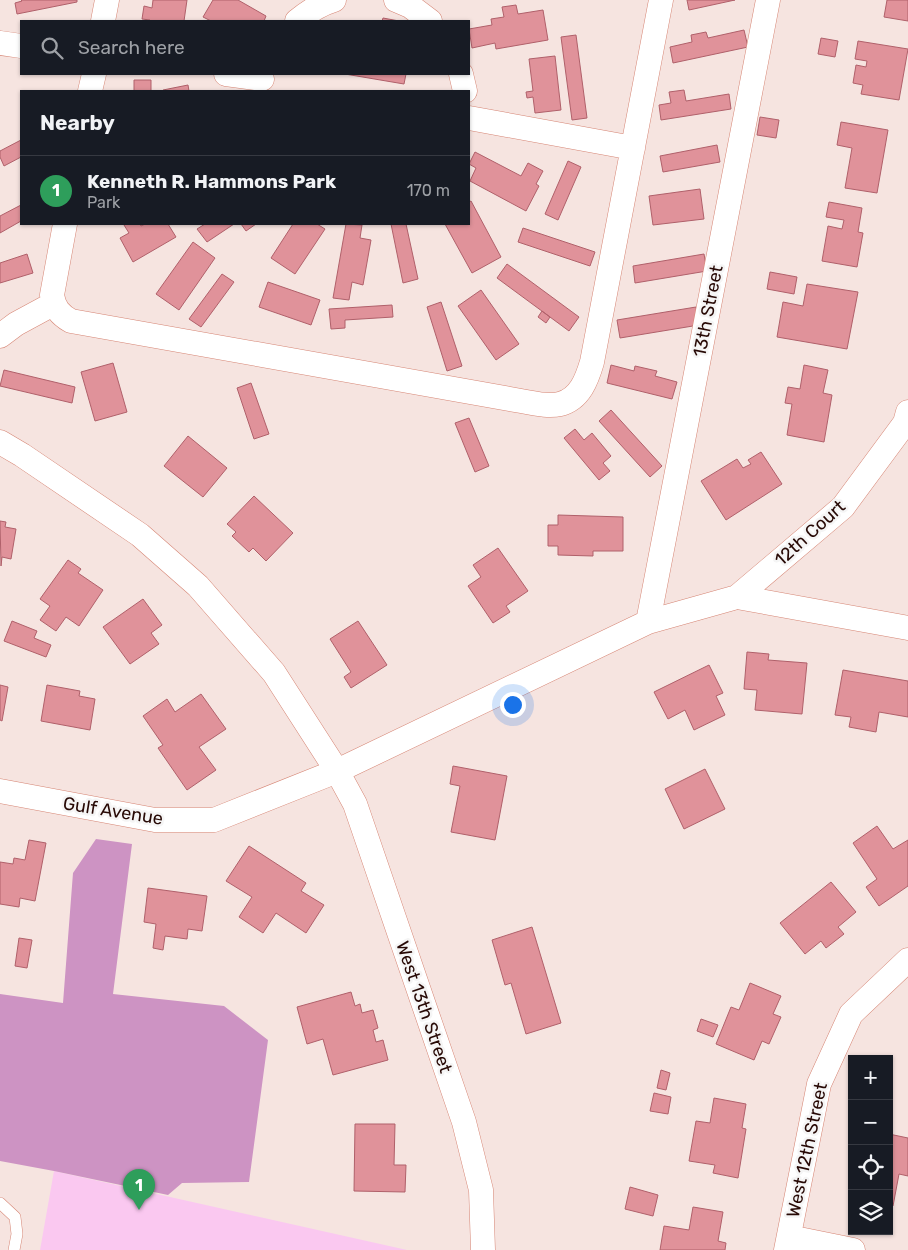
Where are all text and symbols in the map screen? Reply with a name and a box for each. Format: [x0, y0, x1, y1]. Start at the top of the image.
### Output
search box [20, 20, 470, 75]
icon: search [38, 34, 66, 62]
text: Search here [78, 36, 185, 59]
text: Nearby [40, 110, 115, 135]
text: Kenneth R. Hammons Park [87, 170, 336, 193]
text: 1 [52, 181, 60, 200]
text: 170 m [407, 181, 450, 200]
text: Park [87, 193, 120, 212]
street label: 13th Street [688, 263, 728, 359]
street label: 12th Court [770, 495, 850, 571]
your location [500, 692, 526, 718]
street label: Gulf Avenue [61, 792, 165, 830]
street label: West 13th Street [391, 938, 457, 1076]
map controls [848, 1055, 893, 1235]
button: + [848, 1055, 893, 1100]
street label: West 12th Street [782, 1080, 832, 1220]
button: − [848, 1100, 893, 1145]
button: locate [848, 1145, 893, 1190]
pin: 1 [123, 1169, 155, 1210]
button: layers [848, 1190, 893, 1235]

